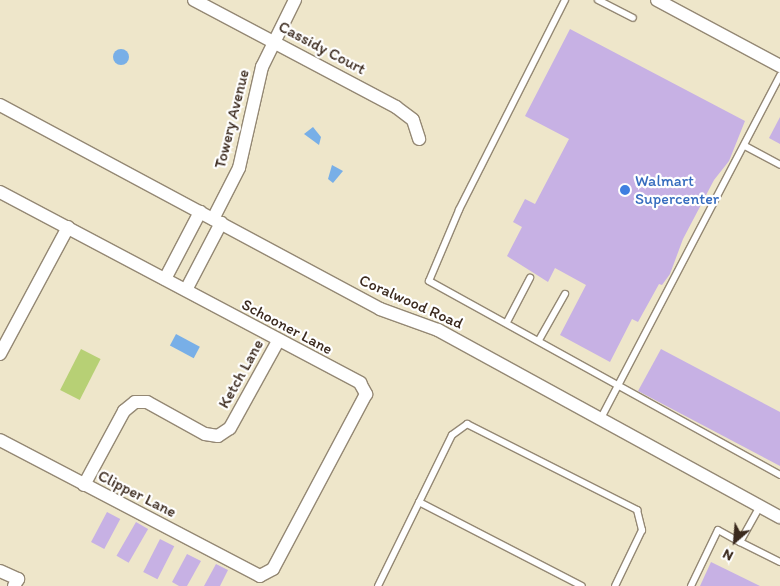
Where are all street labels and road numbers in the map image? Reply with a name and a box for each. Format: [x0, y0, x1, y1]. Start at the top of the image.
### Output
street label: Cassidy Court [275, 17, 369, 79]
street label: Towery Avenue [210, 68, 254, 170]
street label: Coralwood Road [356, 271, 466, 333]
street label: Schooner Lane [238, 295, 336, 359]
street label: Ketch Lane [214, 336, 268, 412]
street label: Clipper Lane [94, 466, 180, 522]

